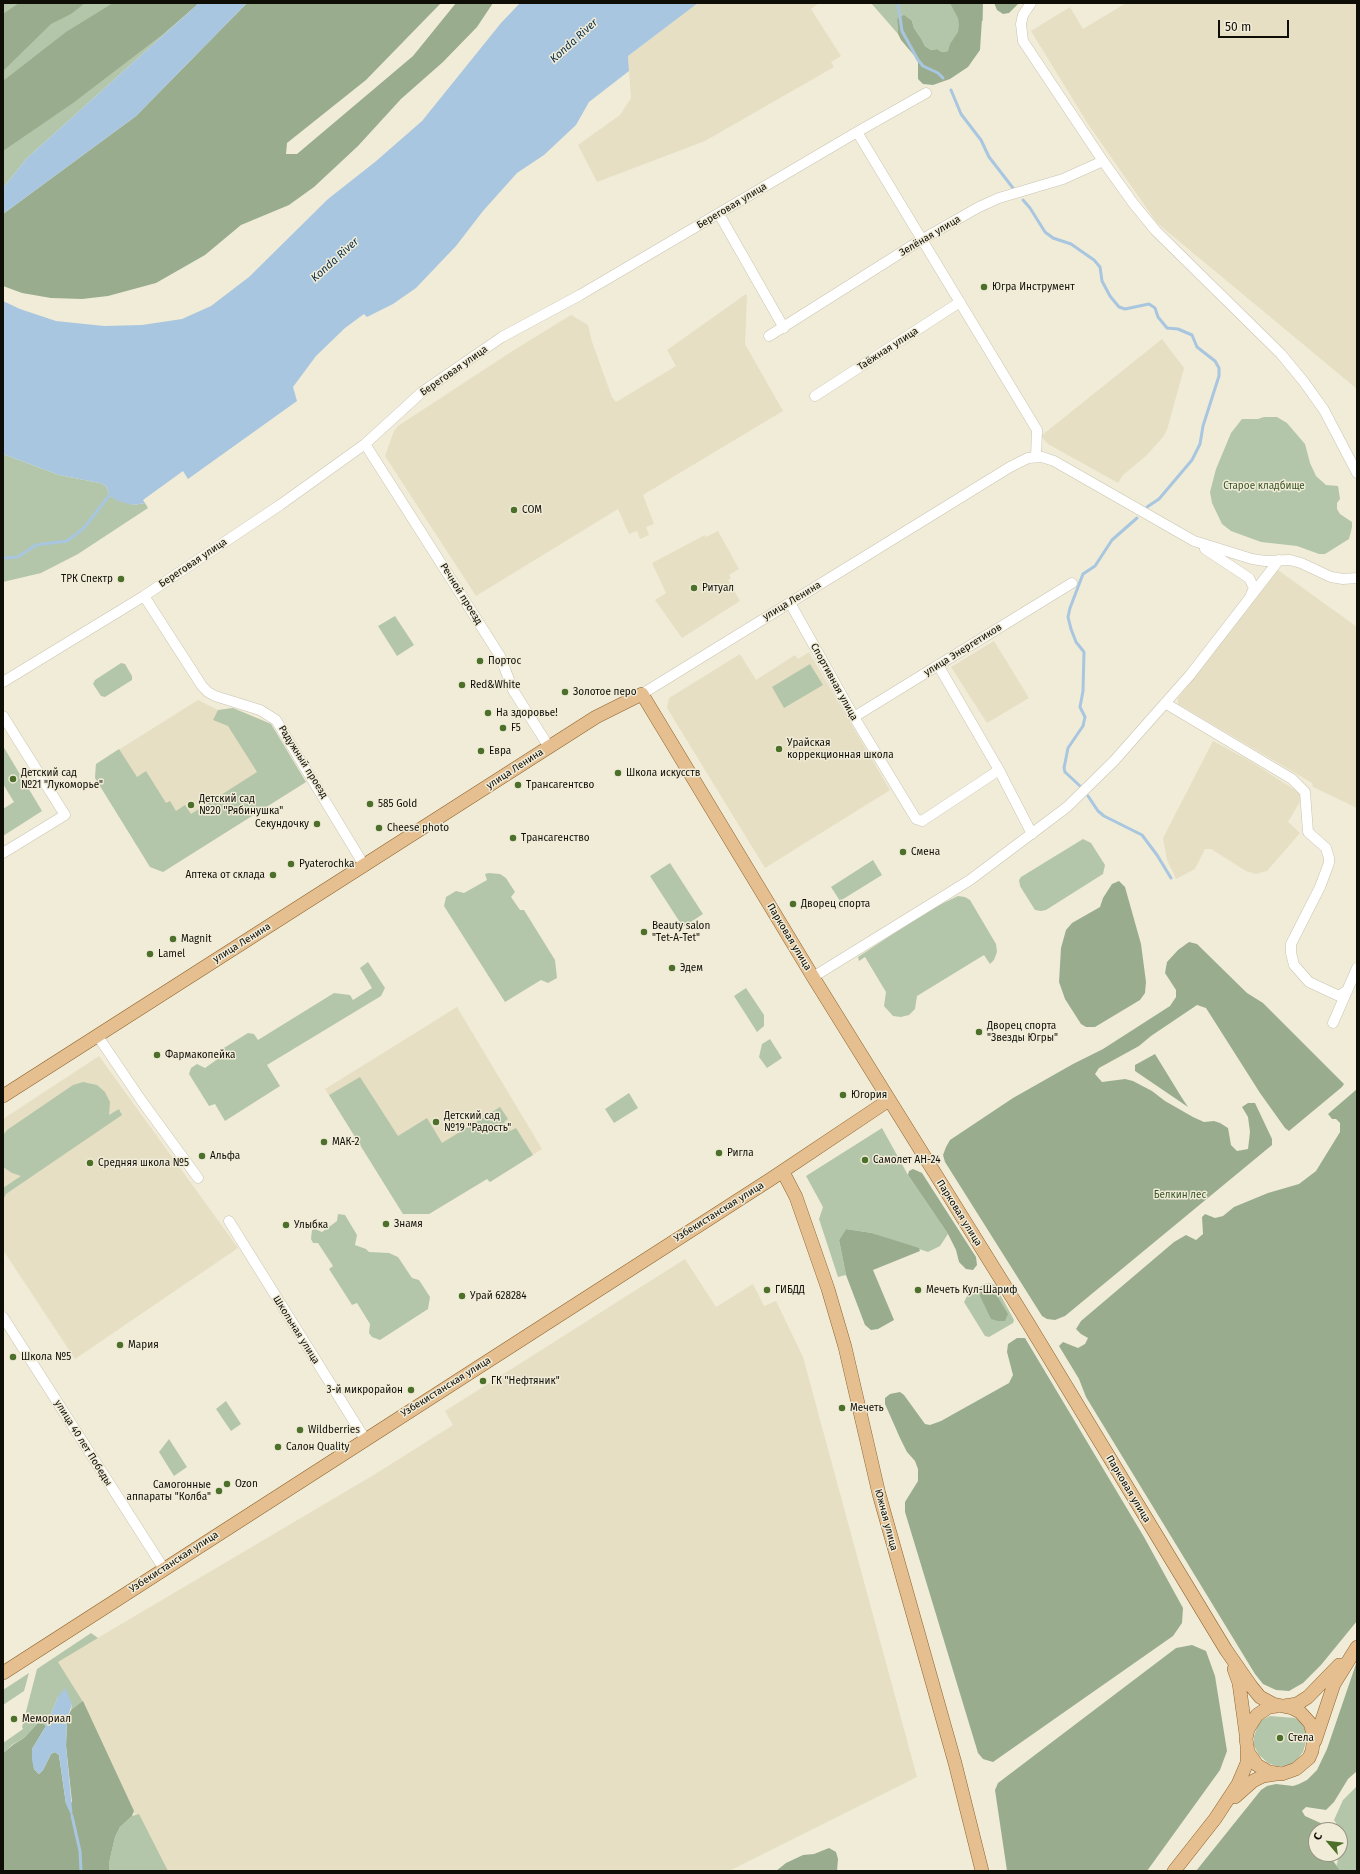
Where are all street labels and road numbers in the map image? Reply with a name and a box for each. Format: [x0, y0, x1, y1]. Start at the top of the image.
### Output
street label: Береговая улица [695, 180, 769, 232]
street label: Зелёная улица [897, 213, 963, 259]
street label: Таёжная улица [855, 325, 921, 373]
street label: Береговая улица [418, 343, 490, 399]
street label: Береговая улица [157, 536, 229, 590]
street label: Речной проезд [437, 561, 485, 627]
street label: улица Ленина [761, 579, 823, 623]
street label: улица Энергетиков [922, 621, 1004, 679]
street label: Спортивная улица [808, 641, 860, 723]
street label: Радужный проезд [276, 723, 330, 801]
street label: улица Ленина [484, 746, 546, 792]
street label: Парковая улица [764, 901, 814, 973]
street label: улица Ленина [211, 920, 273, 966]
street label: Парковая улица [934, 1178, 984, 1248]
street label: Узбекистанская улица [672, 1179, 766, 1245]
street label: Школьная улица [270, 1294, 322, 1366]
street label: Узбекистанская улица [399, 1354, 493, 1420]
street label: улица 40 лет Победы [52, 1398, 114, 1488]
street label: Парковая улица [1103, 1453, 1153, 1525]
street label: Южная улица [872, 1488, 900, 1552]
street label: Узбекистанская улица [127, 1529, 221, 1595]

